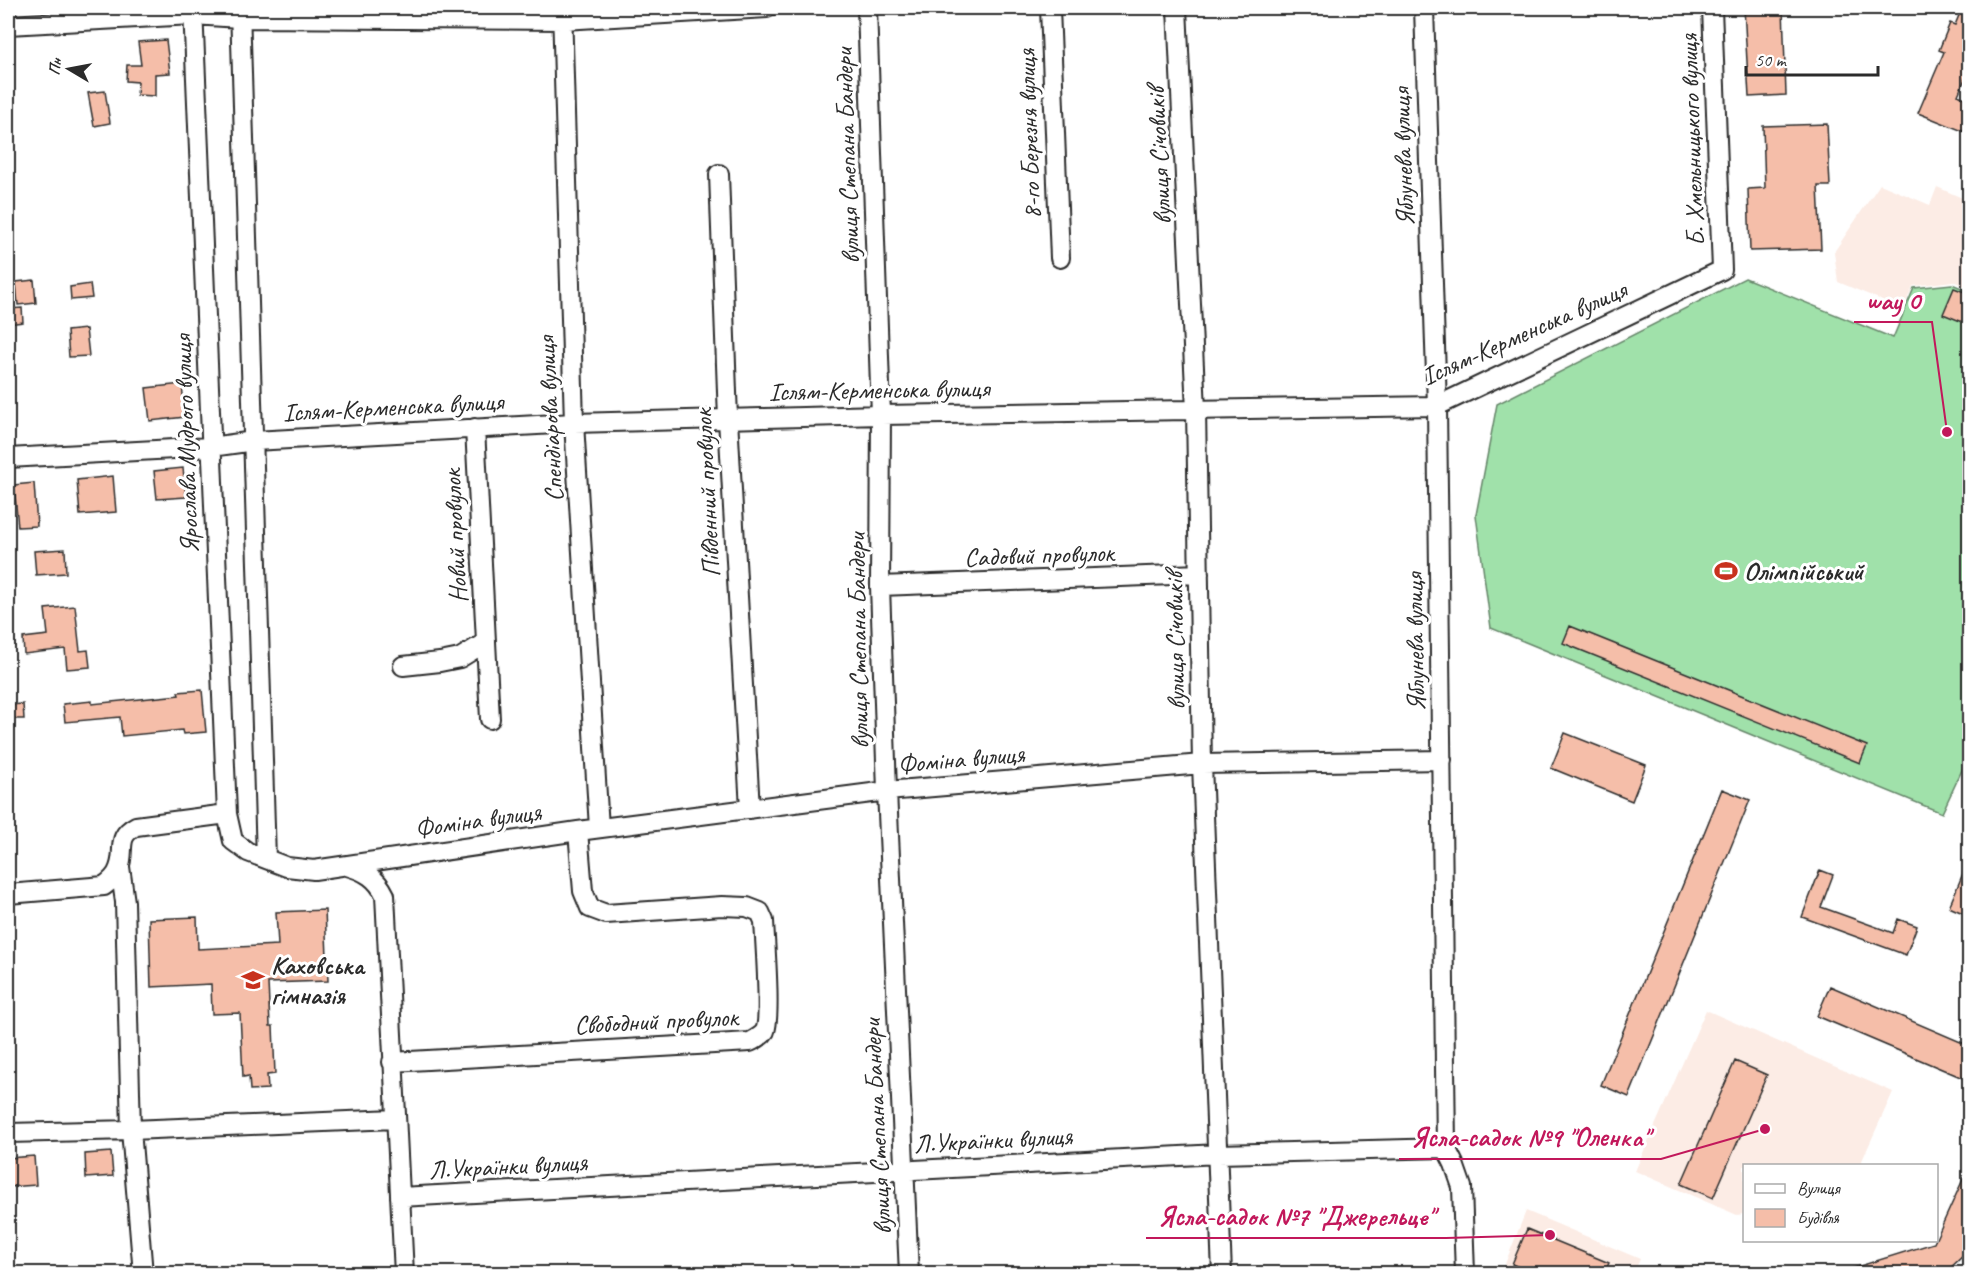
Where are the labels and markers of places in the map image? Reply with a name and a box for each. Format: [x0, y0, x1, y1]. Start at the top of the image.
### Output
callout: way 0 [1854, 277, 1932, 322]
place label: Олімпійський [1744, 555, 1865, 588]
sports icon: Олімпійський [1713, 558, 1739, 584]
place label: Каховська гімназія [271, 949, 366, 1012]
school or university icon: Каховська гімназія [240, 967, 266, 993]
callout: Ясла-садок №9 "Оленка" [1399, 1114, 1661, 1159]
callout: Ясла-садок №7 "Джерельце" [1146, 1193, 1446, 1238]

